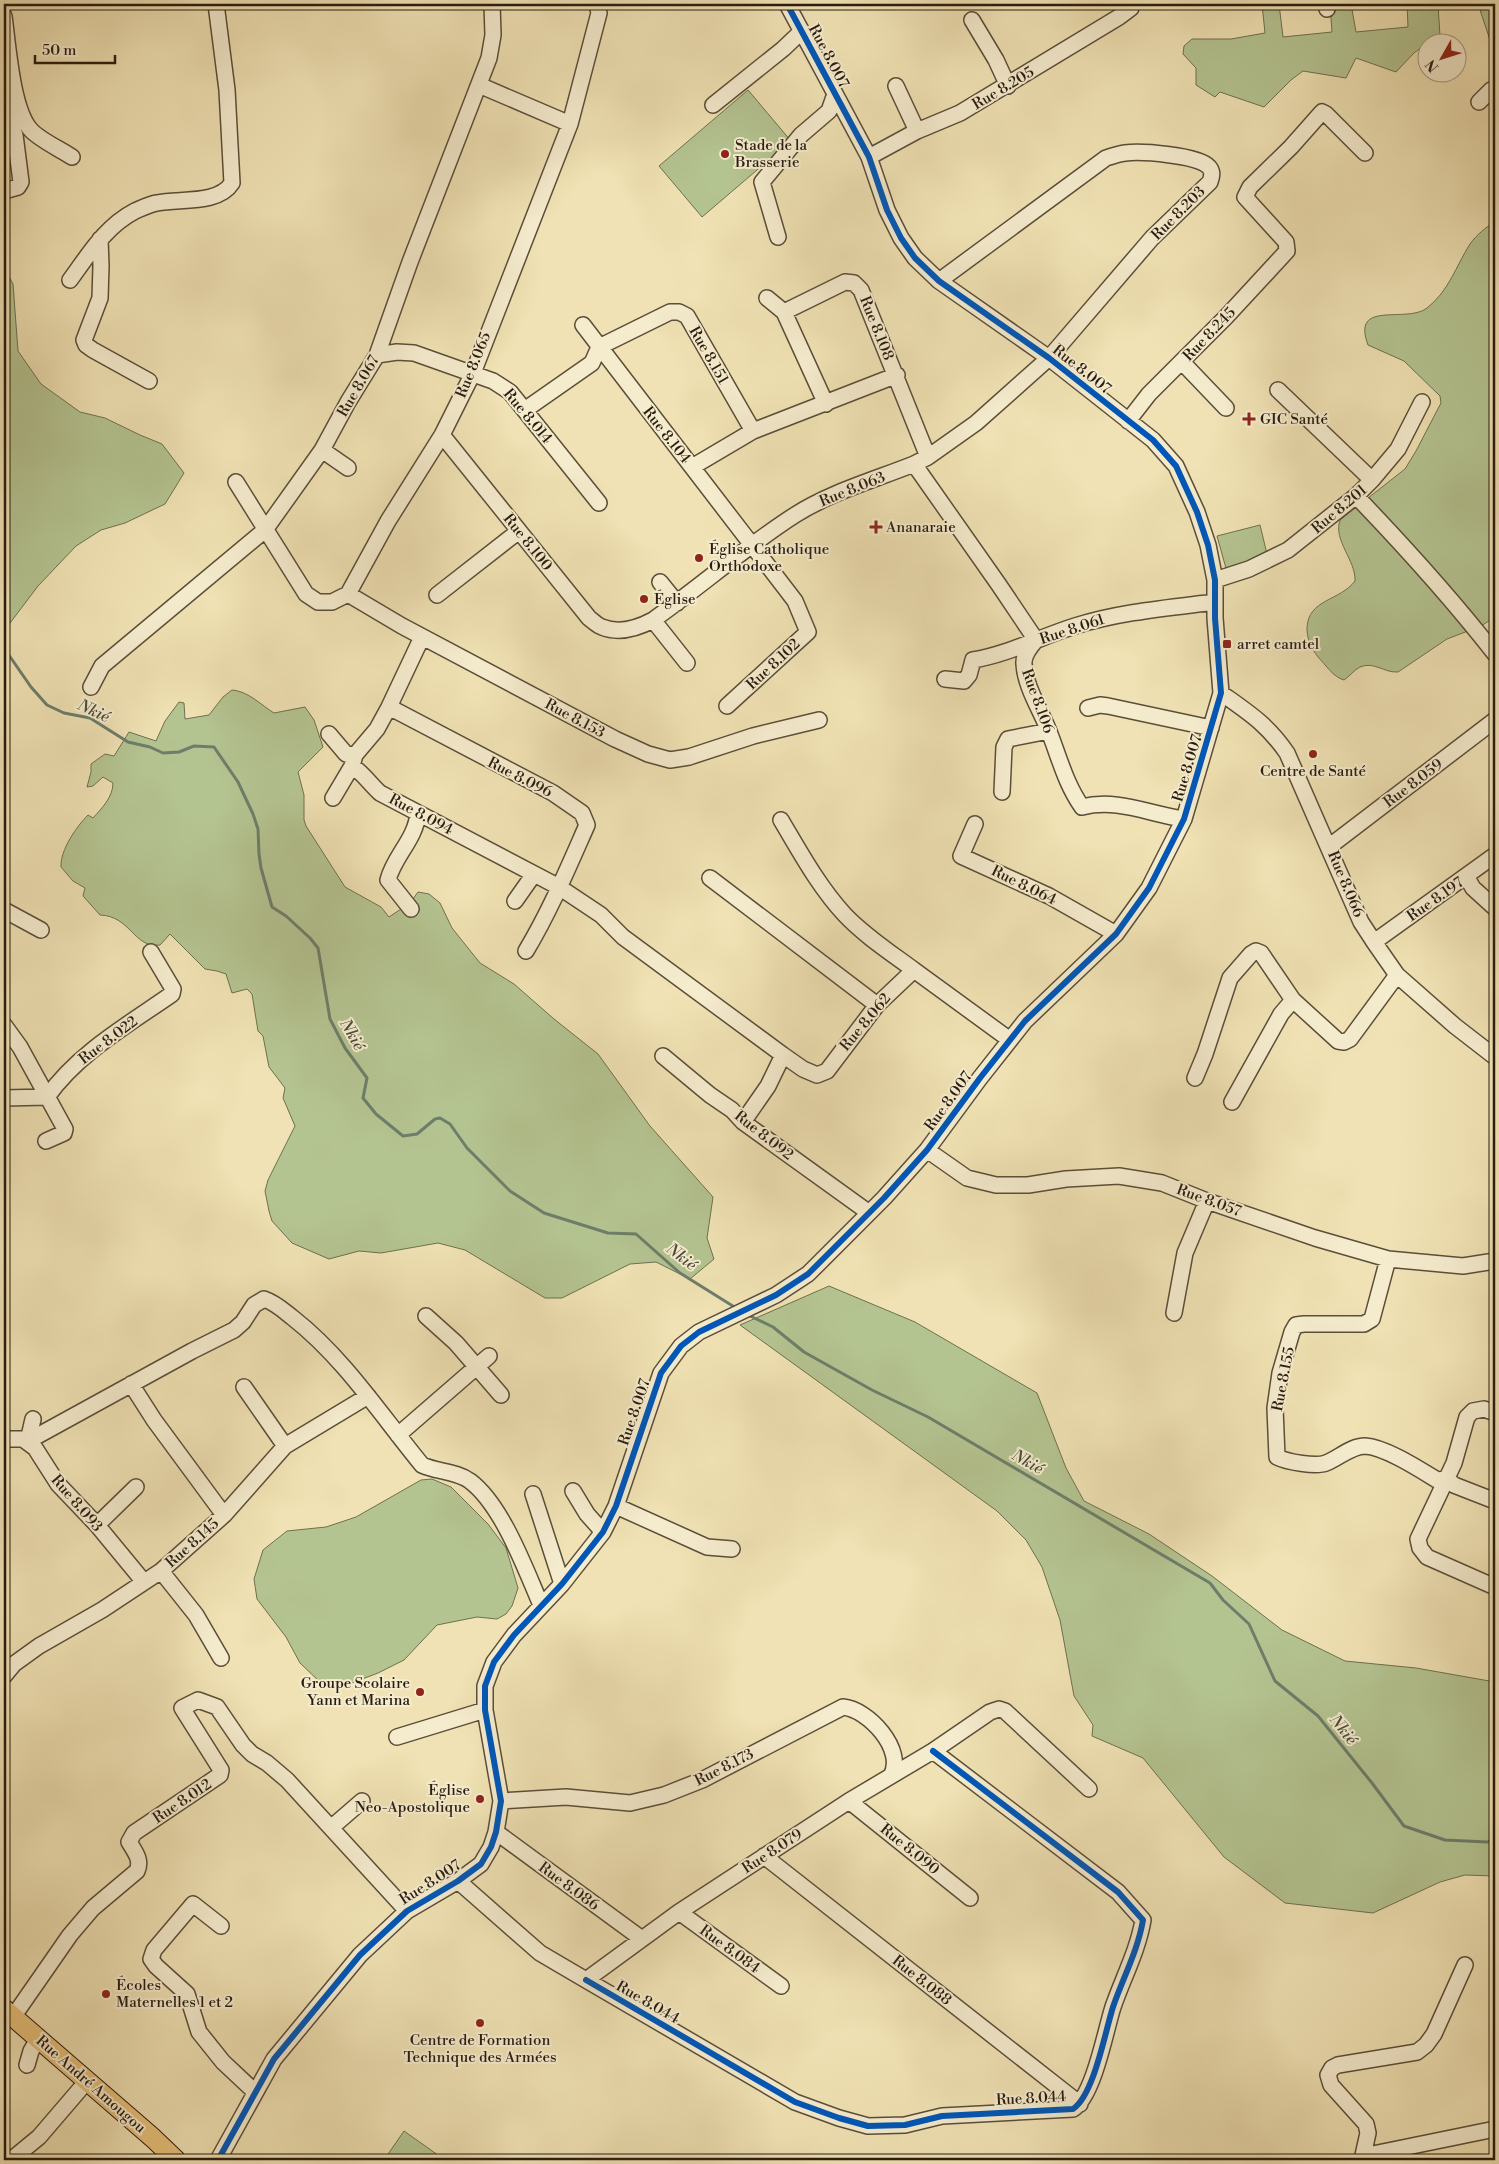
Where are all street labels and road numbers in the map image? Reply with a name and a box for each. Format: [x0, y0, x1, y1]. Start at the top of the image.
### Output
street label: Rue 8.007 [804, 21, 853, 92]
street label: Rue 8.205 [969, 63, 1038, 114]
street label: Rue 8.203 [1147, 182, 1209, 244]
street label: Rue 8.108 [855, 293, 898, 363]
street label: Rue 8.245 [1179, 303, 1240, 365]
street label: Rue 8.151 [684, 323, 733, 388]
street label: Rue 8.065 [452, 329, 495, 401]
street label: Rue 8.007 [1048, 341, 1115, 399]
street label: Rue 8.067 [333, 352, 384, 420]
street label: Rue 8.014 [499, 385, 556, 448]
street label: Rue 8.104 [638, 403, 695, 468]
street label: Rue 8.063 [816, 468, 888, 511]
street label: Rue 8.201 [1308, 480, 1371, 538]
street label: Rue 8.100 [499, 510, 557, 575]
street label: Rue 8.061 [1037, 610, 1108, 649]
street label: Rue 8.102 [742, 635, 804, 694]
street label: Rue 8.106 [1017, 666, 1058, 736]
street label: Rue 8.153 [541, 695, 608, 742]
street label: Rue 8.007 [1168, 732, 1207, 804]
street label: Rue 8.096 [484, 753, 555, 802]
street label: Rue 8.059 [1380, 755, 1447, 812]
street label: Rue 8.094 [385, 790, 456, 839]
street label: Rue 8.066 [1323, 848, 1368, 920]
street label: Rue 8.064 [988, 861, 1060, 909]
street label: Rue 8.197 [1403, 873, 1468, 926]
street label: Rue 8.062 [836, 989, 895, 1055]
street label: Rue 8.022 [75, 1012, 142, 1069]
street label: Rue 8.007 [920, 1067, 977, 1135]
street label: Rue 8.092 [730, 1106, 797, 1164]
street label: Rue 8.057 [1174, 1180, 1244, 1221]
street label: Rue 8.155 [1268, 1345, 1299, 1413]
street label: Rue 8.007 [614, 1376, 655, 1448]
street label: Rue 8.093 [47, 1471, 107, 1536]
street label: Rue 8.145 [162, 1514, 223, 1572]
street label: Rue 8.173 [691, 1744, 757, 1790]
street label: Rue 8.012 [149, 1775, 215, 1828]
street label: Rue 8.090 [876, 1820, 943, 1879]
street label: Rue 8.079 [738, 1825, 806, 1878]
street label: Rue 8.007 [396, 1855, 465, 1909]
street label: Rue 8.086 [535, 1858, 603, 1915]
street label: Rue 8.084 [696, 1921, 764, 1978]
street label: Rue 8.088 [888, 1951, 955, 2010]
street label: Rue 8.044 [613, 1977, 683, 2028]
street label: Rue André Amougou [32, 2031, 150, 2138]
street label: Rue 8.044 [995, 2087, 1067, 2110]

